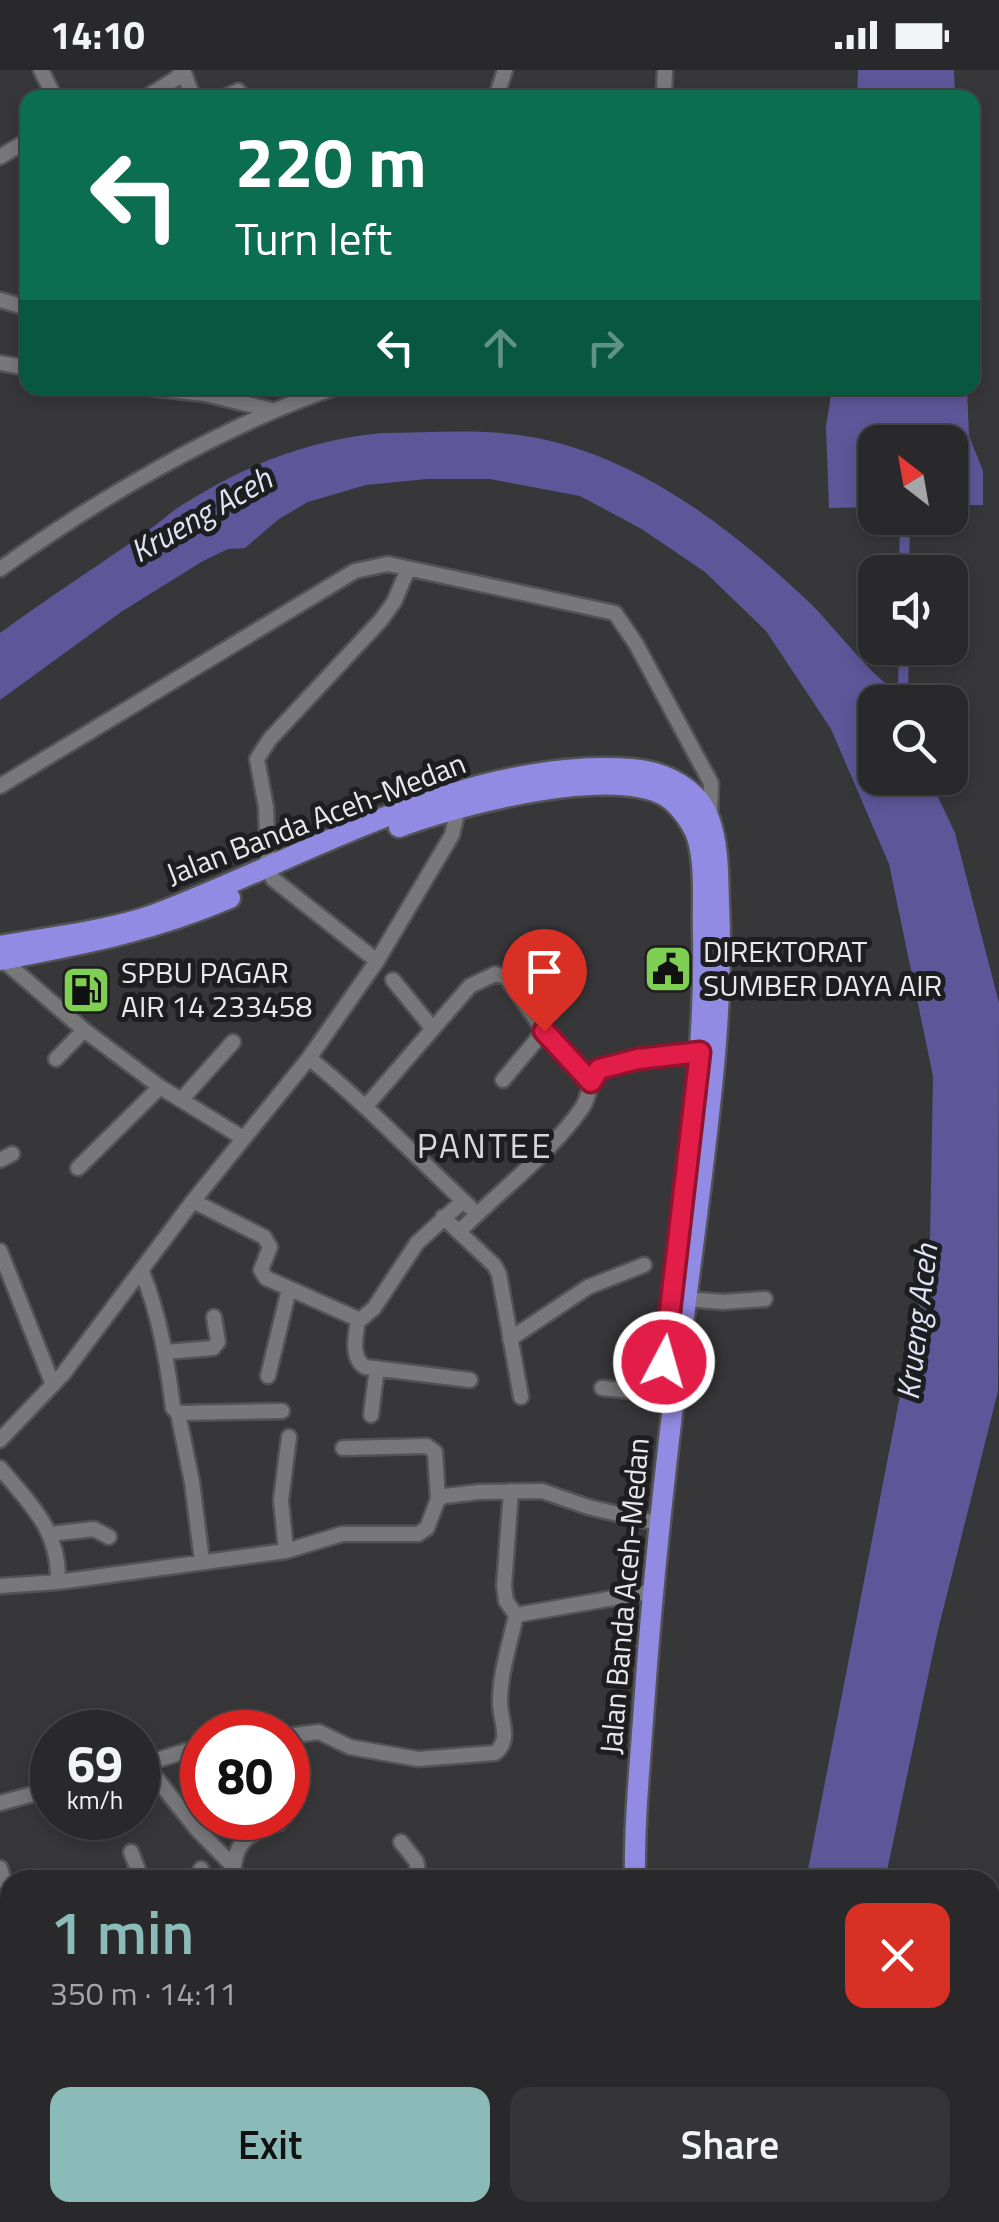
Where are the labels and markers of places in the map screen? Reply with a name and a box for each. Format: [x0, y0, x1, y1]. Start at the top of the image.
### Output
place label: DIREKTORAT SUMBER DAYA AIR [703, 928, 942, 1008]
pin [502, 929, 587, 1032]
public building icon: DIREKTORAT SUMBER DAYA AIR [642, 943, 694, 995]
place label: SPBU PAGAR AIR 14 233458 [121, 949, 312, 1029]
fuel station icon: SPBU PAGAR AIR 14 233458 [60, 964, 112, 1016]

